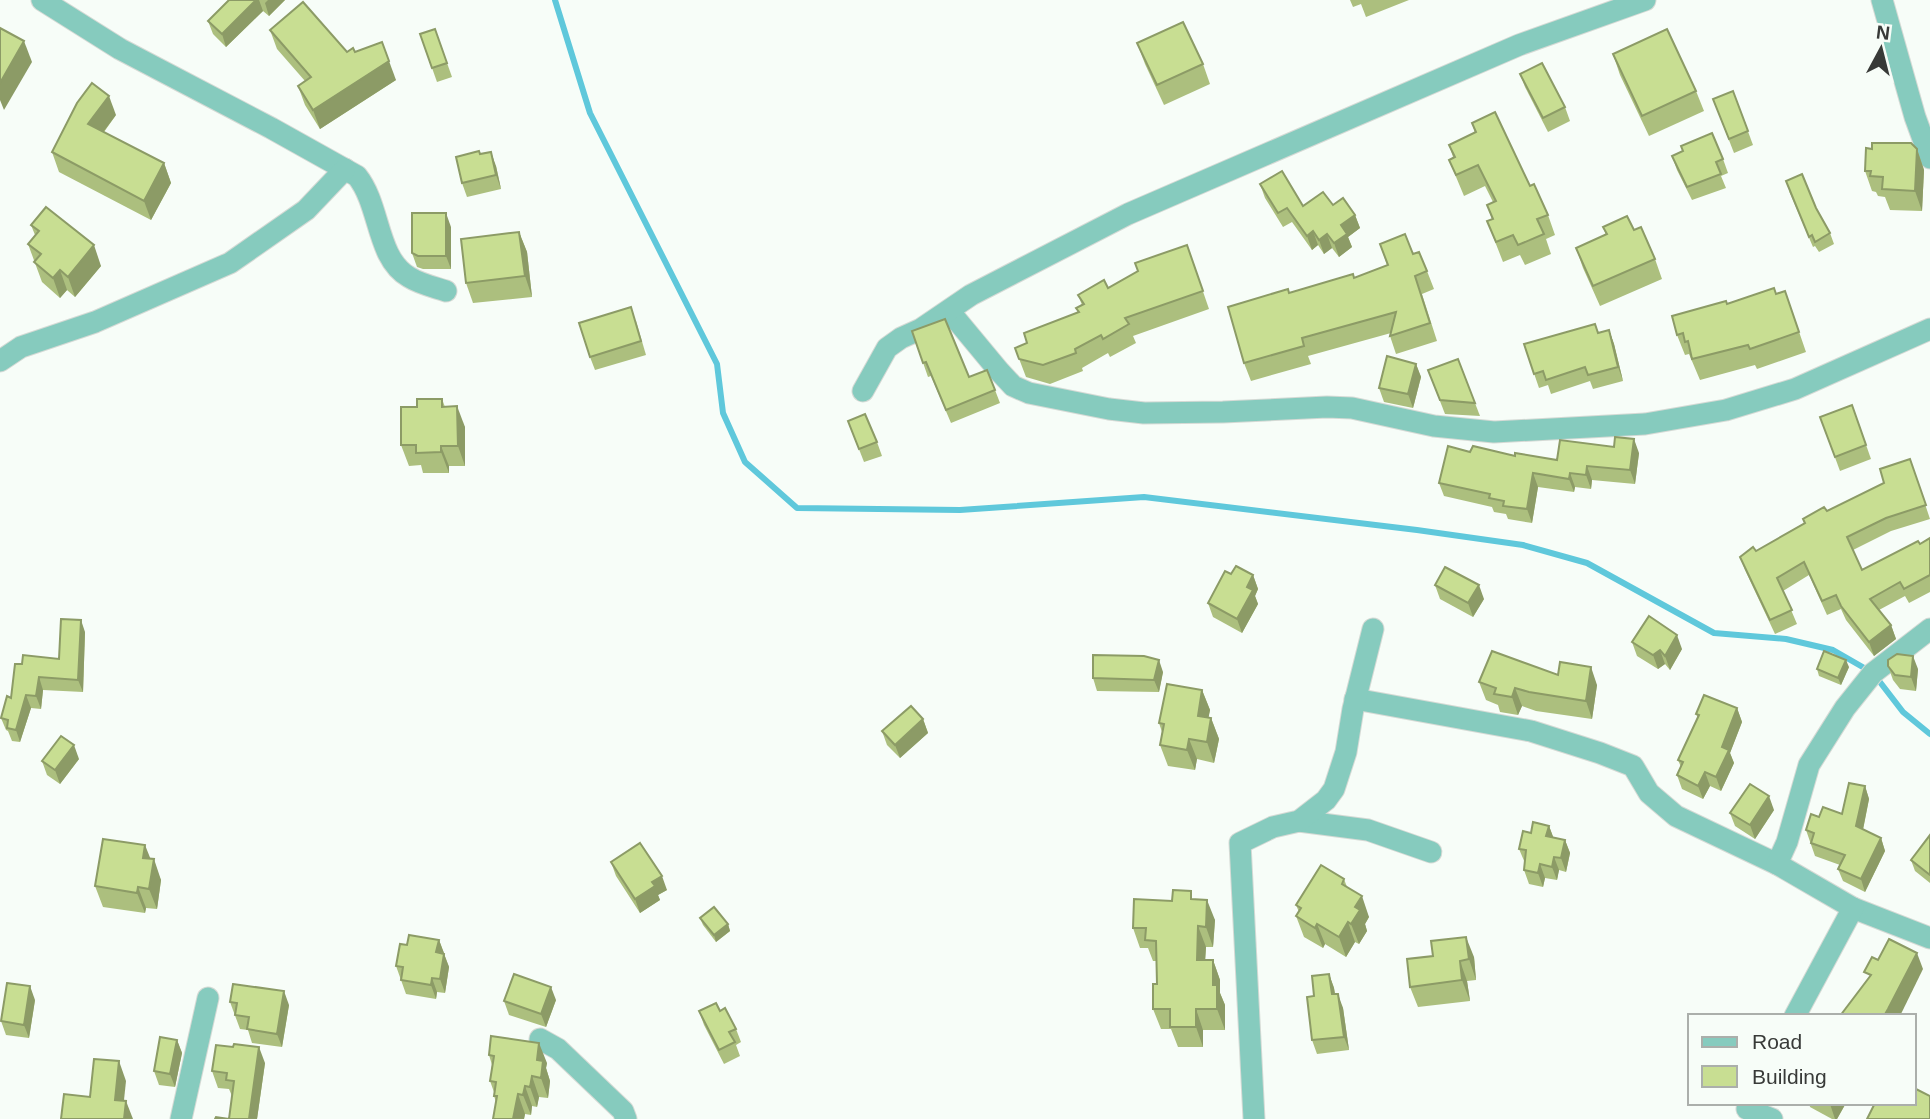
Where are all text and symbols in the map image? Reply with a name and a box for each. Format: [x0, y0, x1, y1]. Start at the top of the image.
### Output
north arrow [1846, 14, 1916, 84]
text: N [1875, 21, 1891, 44]
legend [1688, 1014, 1916, 1105]
text: Road [1752, 1030, 1802, 1053]
text: Building [1752, 1065, 1827, 1088]

